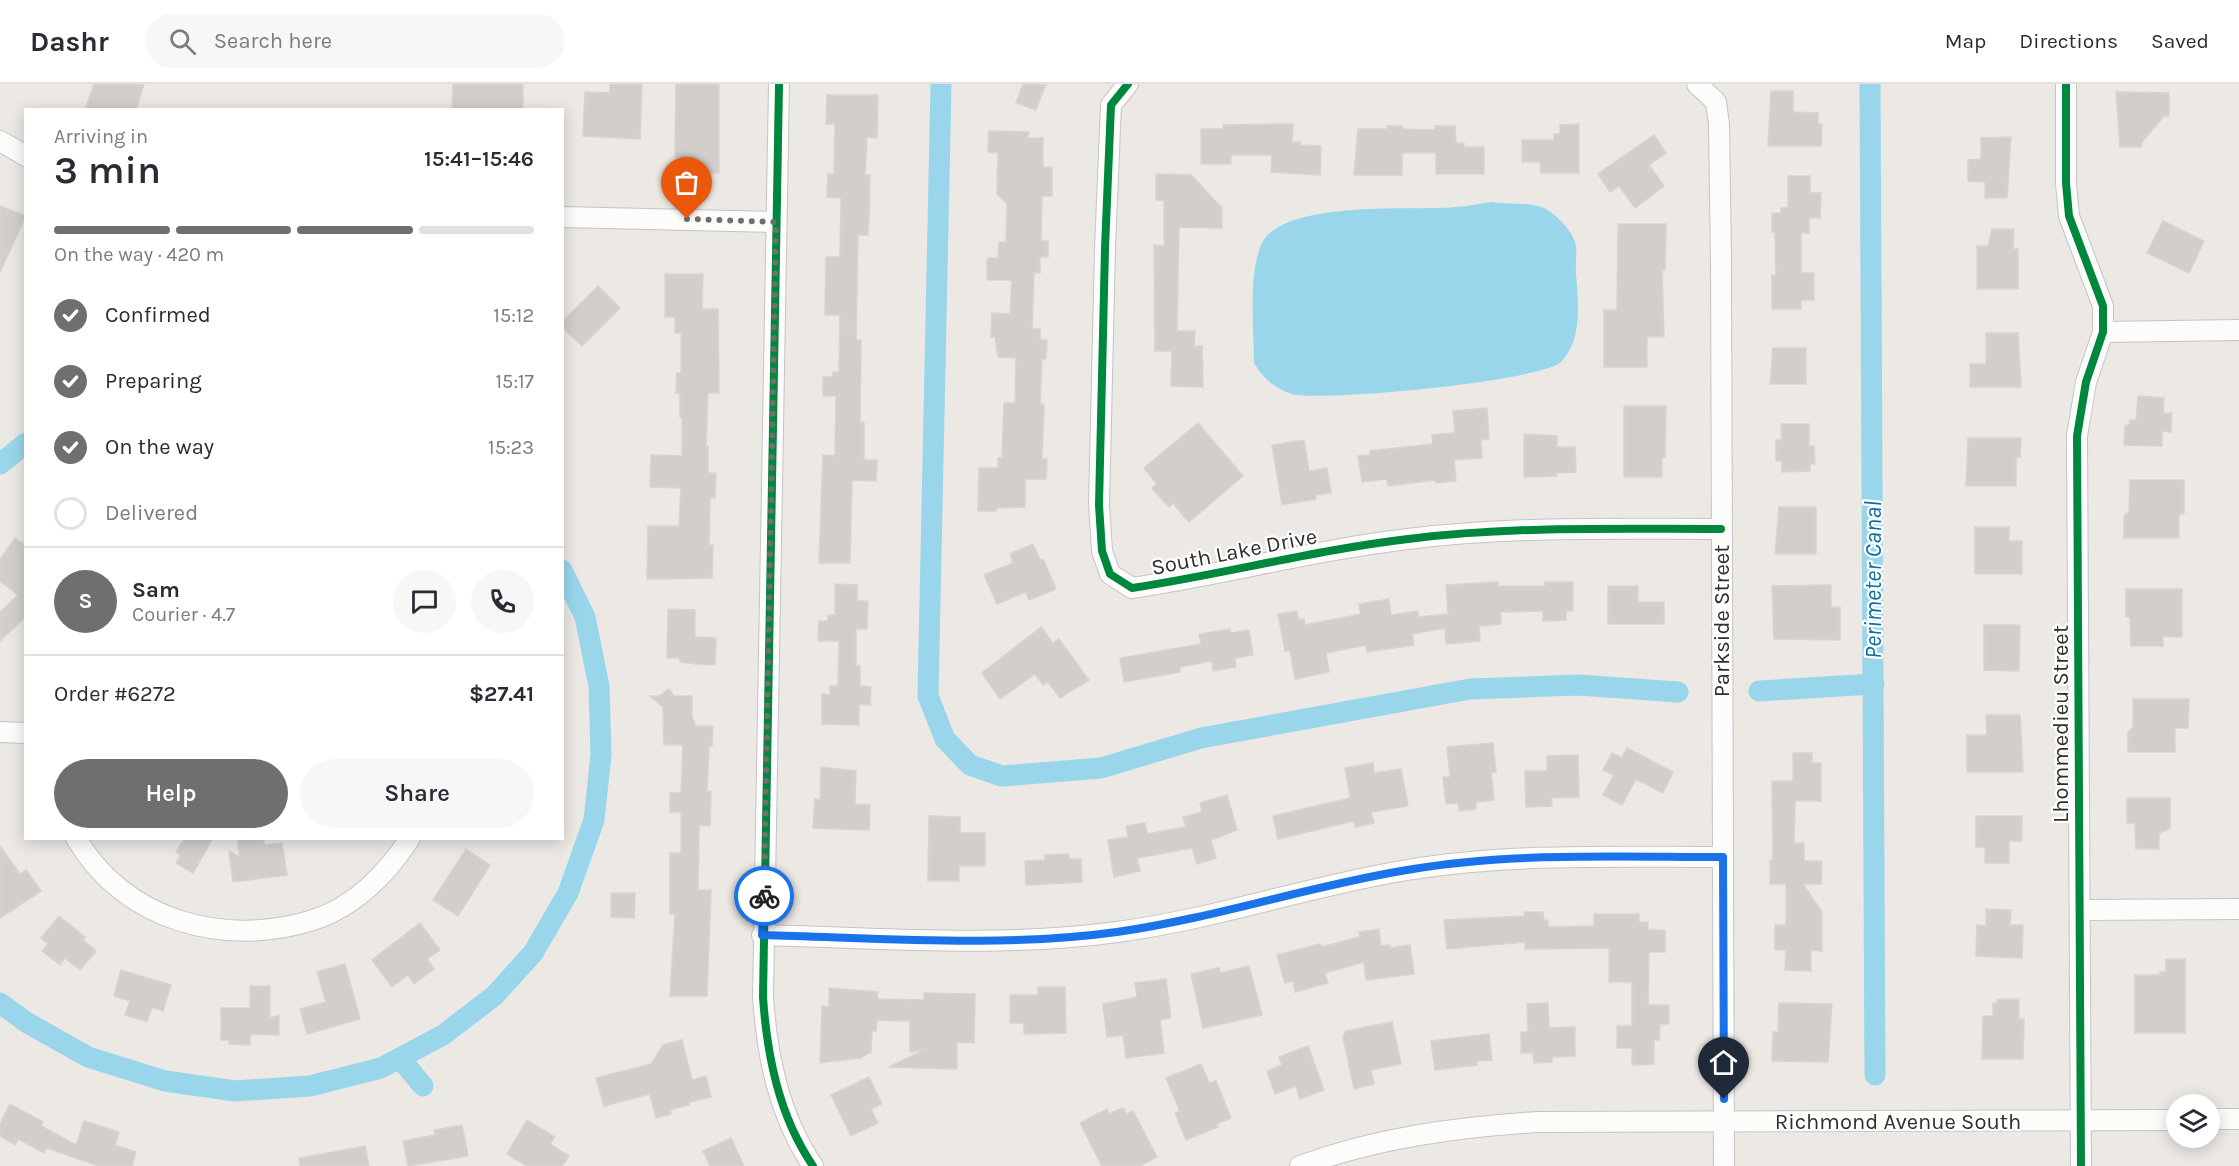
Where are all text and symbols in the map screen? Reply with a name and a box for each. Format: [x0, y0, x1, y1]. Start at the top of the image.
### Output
search box [145, 14, 565, 68]
text: Dashr [30, 25, 109, 58]
icon: search [166, 25, 199, 58]
text: Search here [214, 28, 332, 54]
text: Map [1945, 29, 1986, 53]
text: Directions [2019, 29, 2118, 53]
text: Saved [2151, 29, 2209, 53]
text: Arriving in [54, 125, 148, 148]
text: 15:41–15:46 [424, 146, 534, 172]
text: 3 min [54, 147, 161, 193]
pin [661, 157, 712, 219]
icon: bag [670, 166, 703, 199]
text: On the way · 420 m [54, 243, 224, 266]
icon: check [54, 299, 87, 332]
text: Confirmed [105, 302, 211, 328]
text: 15:12 [493, 304, 534, 327]
icon: check [54, 365, 87, 398]
text: Preparing [105, 368, 202, 394]
text: 15:17 [495, 370, 534, 393]
icon: check [54, 431, 87, 464]
text: On the way [105, 434, 214, 460]
text: 15:23 [488, 436, 534, 459]
text: Delivered [105, 500, 198, 526]
water label: Perimeter Canal [1859, 501, 1887, 659]
street label: South Lake Drive [1149, 523, 1319, 581]
street label: Parkside Street [1709, 545, 1735, 697]
button: chat [393, 570, 456, 633]
button: phone [471, 570, 534, 633]
text: Sam [132, 577, 180, 603]
text: S [78, 588, 93, 614]
text: Courier · 4.7 [132, 603, 235, 626]
street label: Lhommedieu Street [2048, 625, 2074, 823]
text: Order #6272 [54, 681, 176, 707]
text: $27.41 [469, 681, 534, 707]
button: Help [54, 759, 288, 828]
button: Share [300, 759, 534, 828]
courier [734, 866, 794, 926]
icon: bike [748, 880, 781, 913]
pin [1698, 1037, 1749, 1099]
icon: home [1707, 1046, 1740, 1079]
map controls [2166, 1094, 2220, 1148]
button: layers [2166, 1094, 2220, 1148]
street label: Richmond Avenue South [1775, 1109, 2021, 1135]

